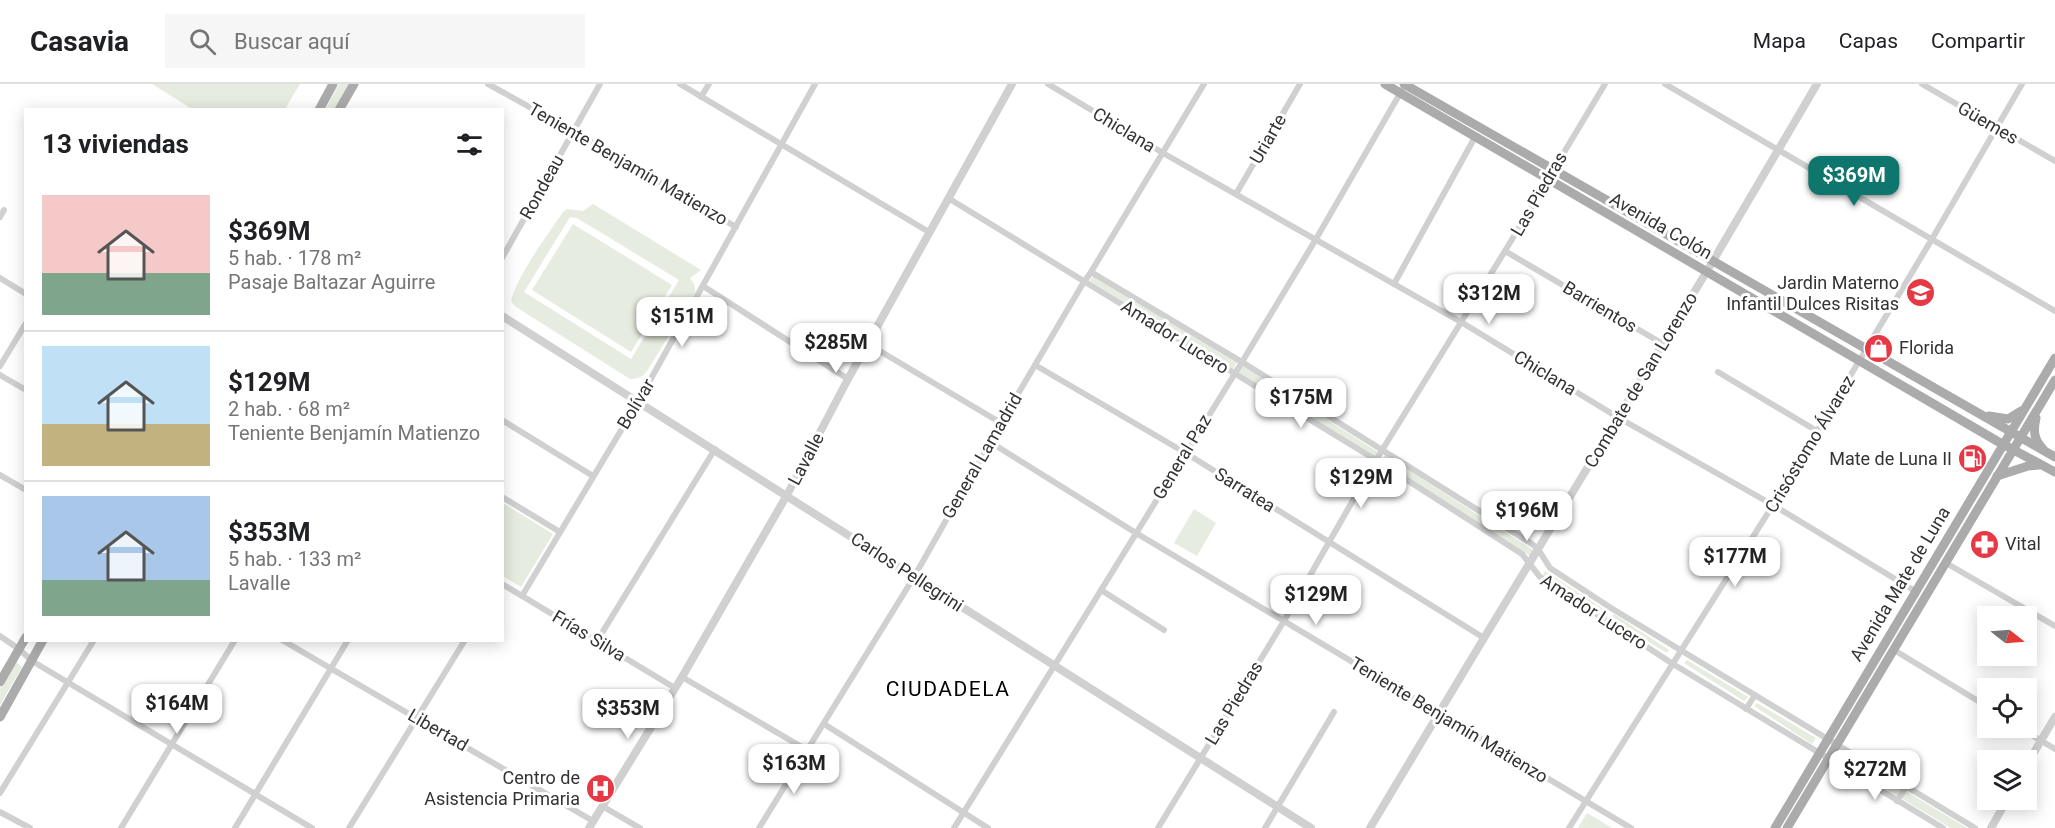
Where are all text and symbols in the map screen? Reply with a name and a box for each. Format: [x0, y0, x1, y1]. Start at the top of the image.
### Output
search box [165, 14, 585, 68]
text: Casavia [30, 25, 129, 58]
icon: search [186, 25, 219, 58]
text: Buscar aquí [234, 29, 350, 54]
text: Mapa [1753, 29, 1806, 53]
text: Capas [1839, 29, 1898, 53]
text: Compartir [1931, 29, 2025, 53]
street label: Güemes [1954, 97, 2022, 148]
street label: Teniente Benjamín Matienzo [525, 98, 732, 229]
street label: Chiclana [1089, 103, 1159, 156]
street label: Uriarte [1245, 110, 1290, 167]
icon: filters [453, 128, 486, 161]
text: 13 viviendas [42, 129, 189, 159]
street label: Las Piedras [1506, 148, 1571, 239]
street label: Rondeau [515, 151, 568, 223]
pin: $369M [1812, 156, 1896, 207]
text: $369M [1822, 163, 1886, 187]
street label: Avenida Colón [1606, 188, 1716, 263]
text: $369M [228, 216, 310, 246]
icon: home [90, 219, 162, 291]
text: 5 hab. · 178 m² [228, 246, 361, 270]
text: Pasaje Baltazar Aguirre [228, 270, 435, 294]
place label: Jardin Materno Infantil Dulces Risitas [1726, 272, 1899, 314]
pin: $312M [1447, 274, 1531, 325]
street label: Barrientos [1560, 276, 1641, 337]
school or university icon: Jardin Materno Infantil Dulces Risitas [1904, 277, 1936, 309]
text: $312M [1457, 281, 1521, 305]
street label: Combate de San Lorenzo [1580, 288, 1701, 471]
street label: Amador Lucero [1118, 295, 1233, 378]
pin: $151M [640, 297, 724, 348]
text: $151M [650, 304, 714, 328]
pin: $285M [794, 323, 878, 374]
text: $285M [804, 330, 868, 354]
shop icon: Florida [1862, 332, 1894, 364]
place label: Florida [1899, 337, 1954, 358]
street label: Chiclana [1510, 346, 1580, 399]
text: $129M [228, 367, 310, 397]
icon: home [90, 370, 162, 442]
street label: Crisóstomo Álvarez [1760, 371, 1859, 516]
street label: Bolívar [612, 375, 659, 433]
pin: $175M [1259, 378, 1343, 429]
text: $175M [1269, 385, 1333, 409]
street label: General Lamadrid [937, 389, 1026, 522]
text: 2 hab. · 68 m² [228, 397, 350, 421]
street label: General Paz [1148, 410, 1215, 503]
text: Teniente Benjamín Matienzo [228, 421, 480, 445]
street label: Lavalle [783, 429, 828, 488]
fuel station icon: Mate de Luna II [1957, 443, 1989, 475]
place label: Mate de Luna II [1829, 448, 1952, 469]
pin: $129M [1319, 458, 1403, 509]
street label: Sarratea [1211, 463, 1279, 516]
text: $129M [1329, 465, 1393, 489]
pin: $196M [1485, 491, 1569, 542]
text: $196M [1495, 498, 1559, 522]
street label: Avenida Mate de Luna [1845, 503, 1954, 665]
text: $353M [228, 517, 310, 547]
icon: home [90, 520, 162, 592]
street label: Carlos Pellegrini [847, 527, 968, 616]
pharmacy icon: Vital [1968, 528, 2000, 560]
place label: Vital [2005, 533, 2041, 554]
pin: $177M [1693, 537, 1777, 588]
text: $177M [1703, 544, 1767, 568]
text: 5 hab. · 133 m² [228, 547, 361, 571]
street label: Amador Lucero [1537, 569, 1651, 654]
text: Lavalle [228, 571, 290, 595]
pin: $129M [1274, 575, 1358, 626]
text: $129M [1284, 582, 1348, 606]
street label: Frías Silva [549, 606, 630, 666]
north arrow [1977, 606, 2037, 666]
map controls [1977, 606, 2037, 810]
street label: Teniente Benjamín Matienzo [1347, 652, 1552, 787]
street label: Las Piedras [1200, 657, 1267, 748]
district label: CIUDADELA [886, 677, 1010, 701]
button: locate [1977, 678, 2037, 738]
pin: $164M [135, 684, 219, 735]
pin: $353M [586, 689, 670, 740]
text: $164M [145, 691, 209, 715]
text: $353M [596, 696, 660, 720]
street label: Libertad [404, 704, 472, 755]
pin: $163M [752, 744, 836, 795]
pin: $272M [1833, 750, 1917, 801]
button: layers [1977, 750, 2037, 810]
text: $163M [762, 751, 826, 775]
text: $272M [1843, 757, 1907, 781]
place label: Centro de Asistencia Primaria [424, 767, 580, 809]
hospital icon: Centro de Asistencia Primaria [585, 772, 617, 804]

